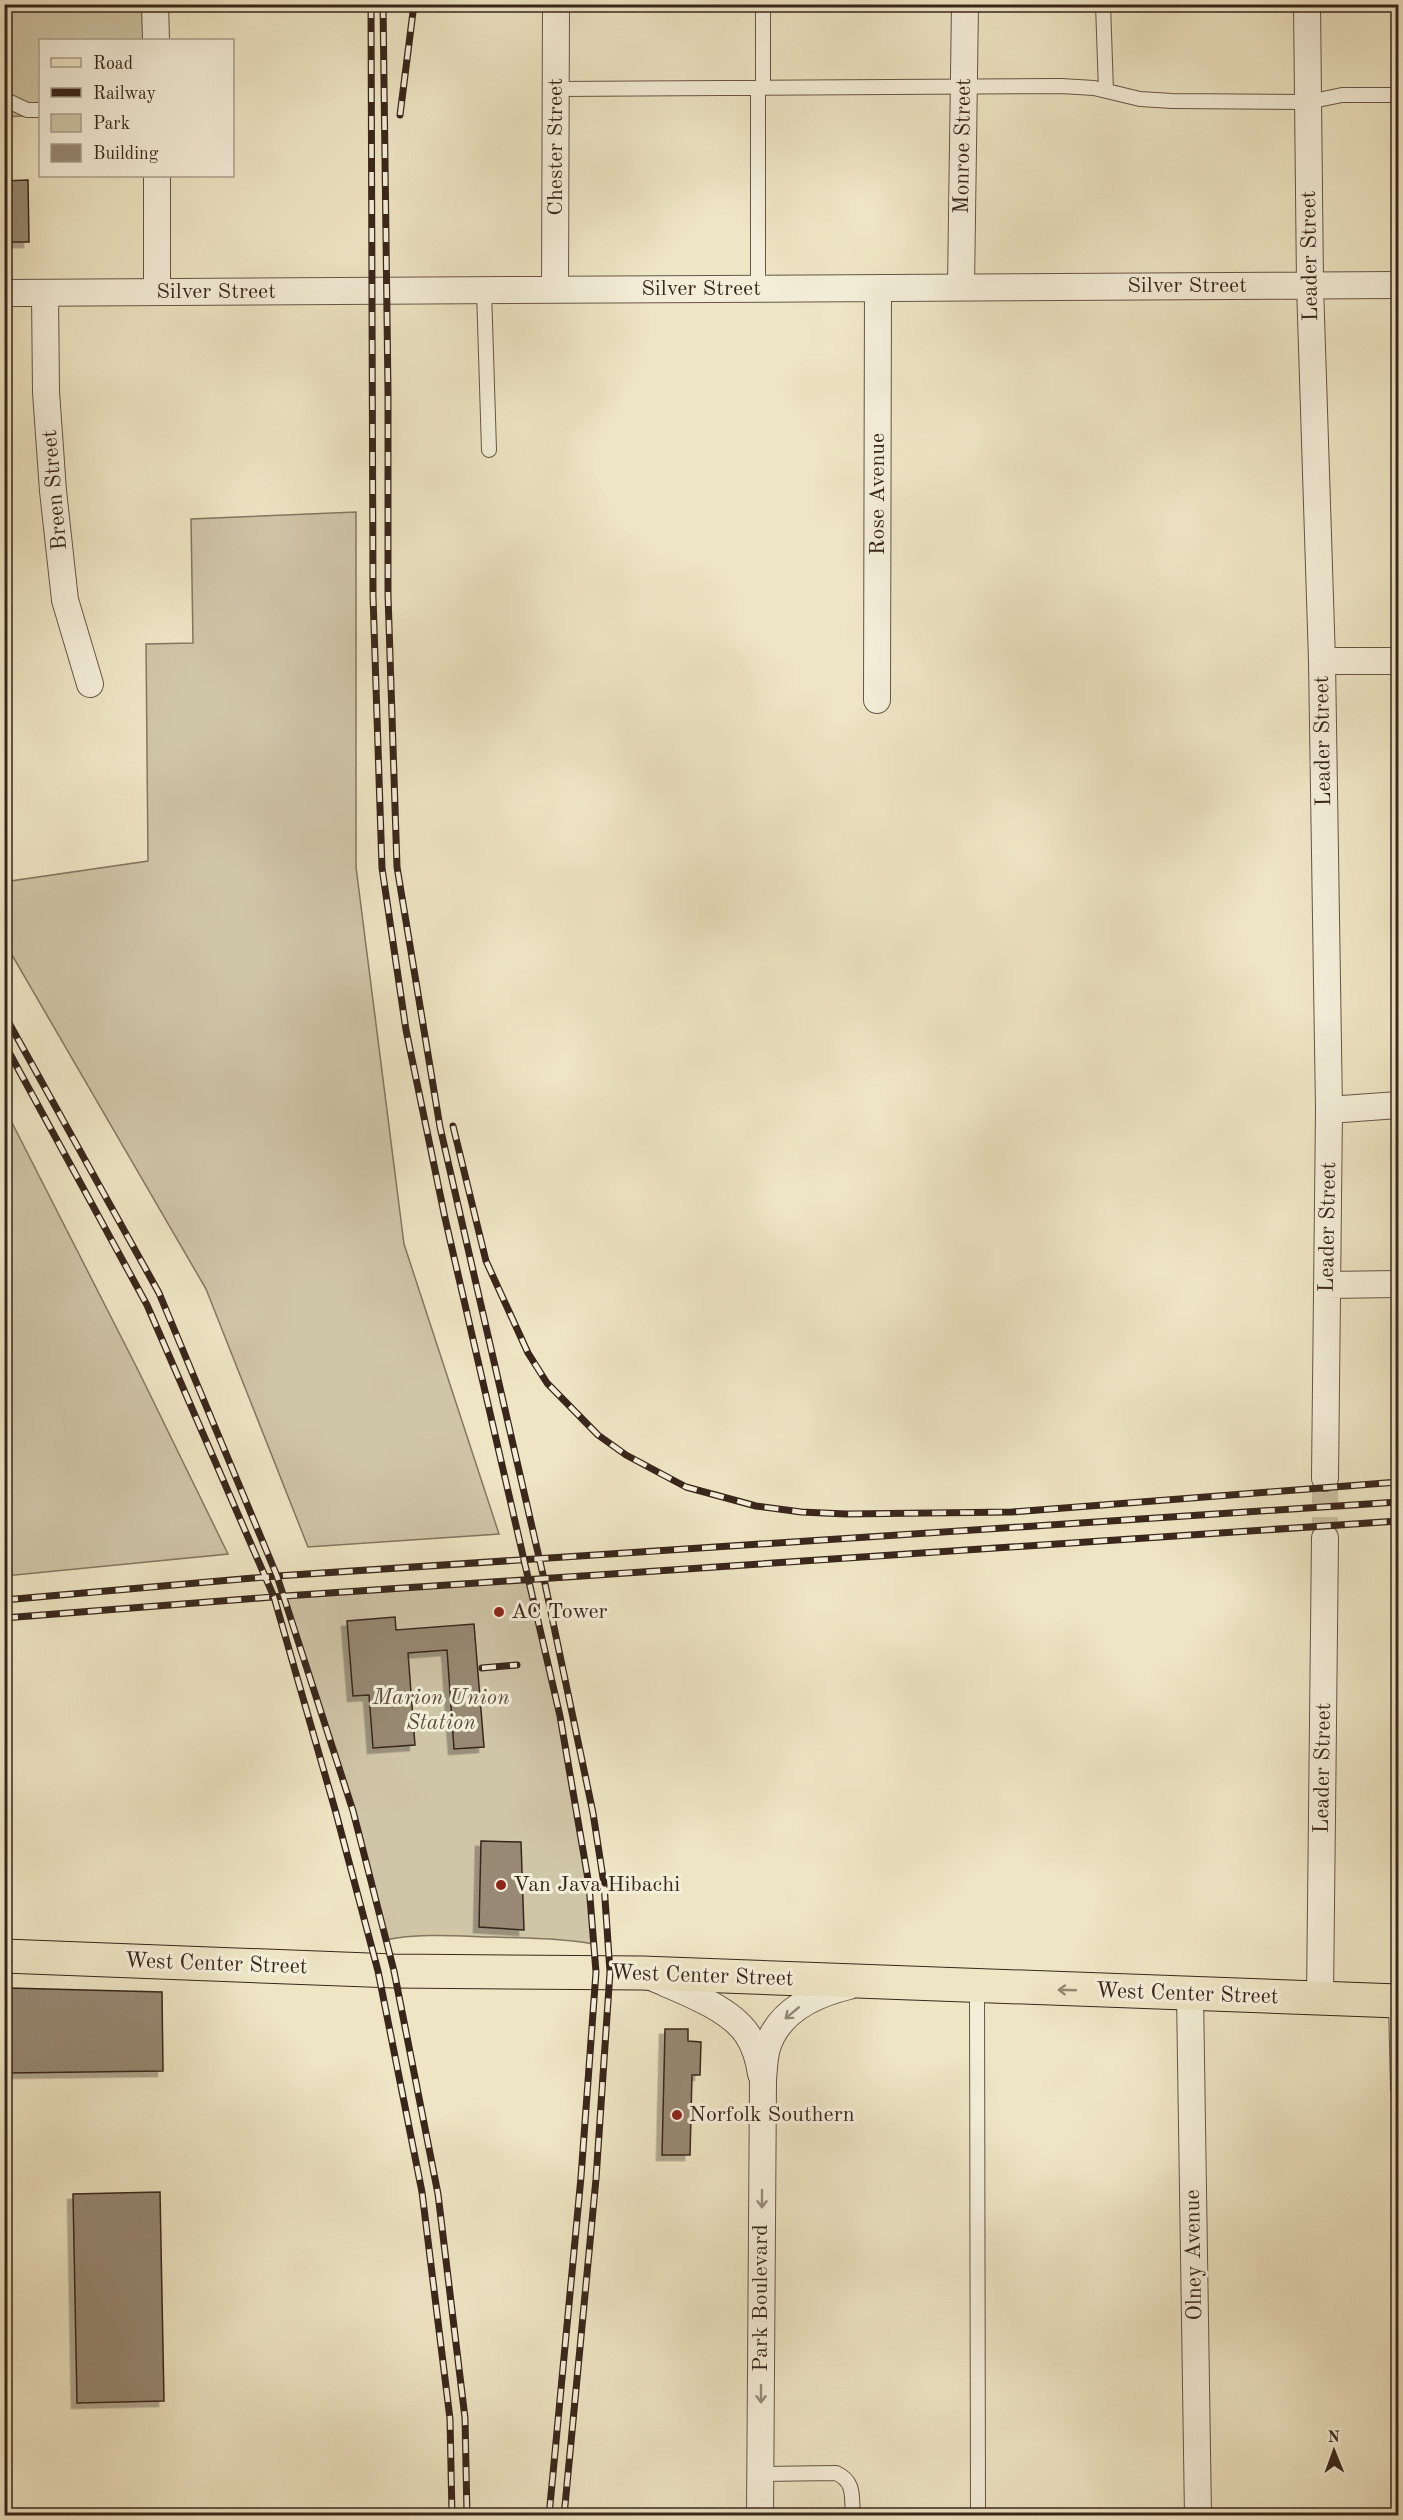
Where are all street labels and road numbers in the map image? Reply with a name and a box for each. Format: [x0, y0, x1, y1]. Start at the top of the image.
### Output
street label: Chester Street [545, 78, 567, 216]
street label: Monroe Street [951, 78, 975, 214]
street label: Leader Street [1298, 190, 1322, 322]
street label: Silver Street [1127, 275, 1247, 297]
street label: Silver Street [641, 278, 761, 300]
street label: Silver Street [156, 281, 276, 303]
street label: Breen Street [39, 429, 71, 551]
street label: Rose Avenue [867, 433, 889, 555]
street label: Leader Street [1311, 675, 1335, 807]
street label: Leader Street [1316, 1161, 1340, 1293]
street label: Leader Street [1311, 1702, 1335, 1834]
street label: West Center Street [124, 1950, 308, 1978]
street label: West Center Street [610, 1962, 794, 1990]
street label: West Center Street [1095, 1980, 1279, 2008]
street label: Olney Avenue [1182, 2189, 1206, 2321]
street label: Park Boulevard [750, 2224, 772, 2372]

